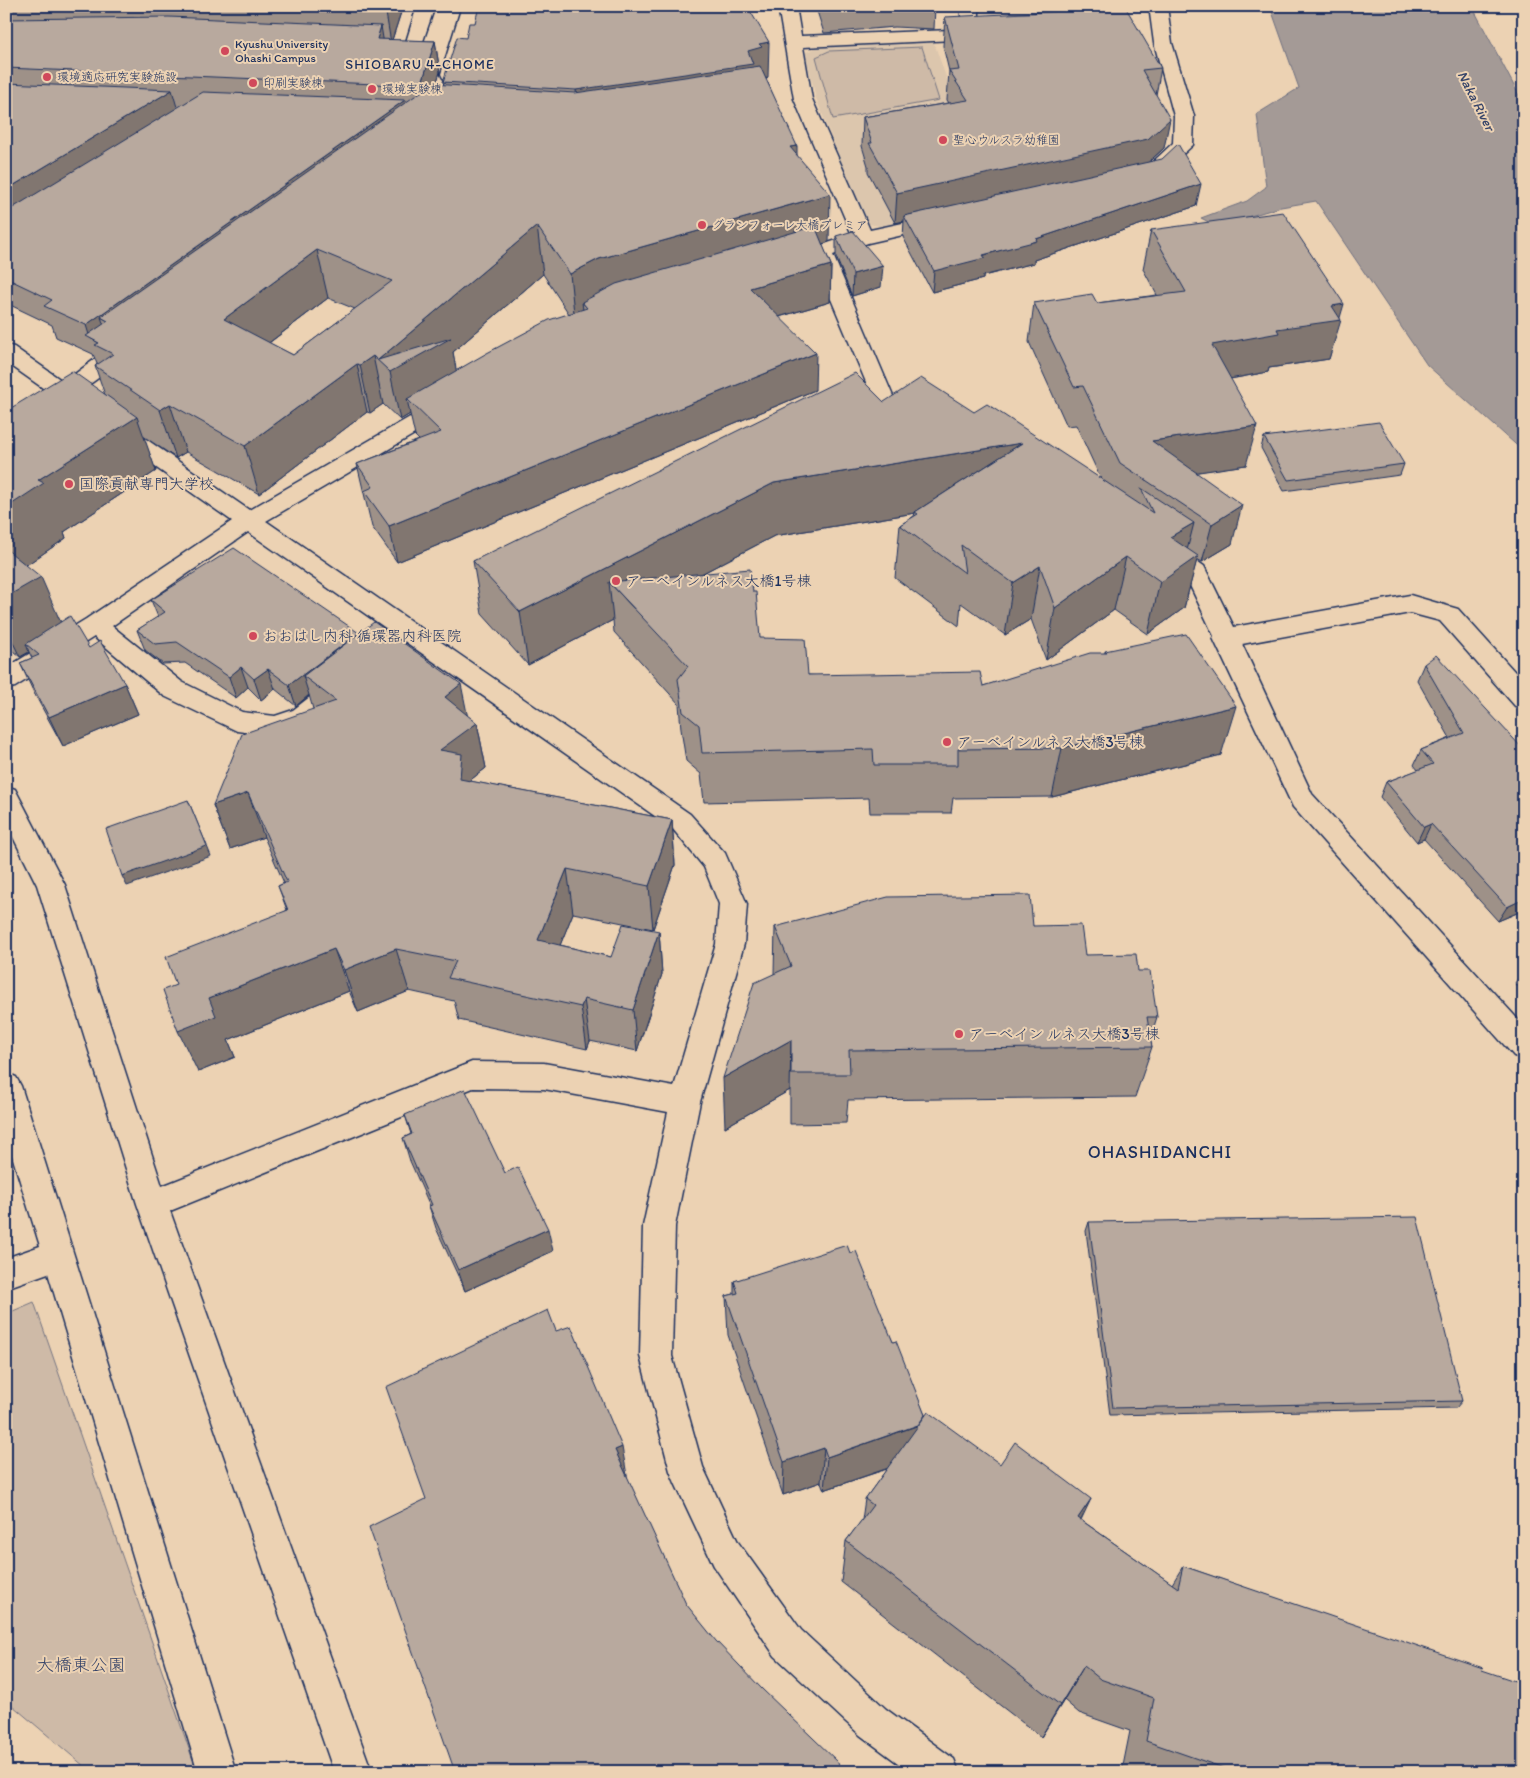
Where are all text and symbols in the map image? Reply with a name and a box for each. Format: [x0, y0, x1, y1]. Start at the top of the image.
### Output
place label: Kyushu University Ohashi Campus [235, 37, 329, 65]
marker: Kyushu University Ohashi Campus [219, 45, 231, 57]
district label: SHIOBARU 4-CHOME [345, 56, 495, 73]
water label: Naka River [1454, 68, 1499, 135]
place label: 環境適応研究実験施設 [57, 70, 177, 84]
marker: 環境適応研究実験施設 [41, 71, 53, 83]
place label: 印刷実験棟 [263, 76, 323, 90]
marker: 印刷実験棟 [247, 77, 259, 89]
place label: 環境実験棟 [382, 82, 442, 96]
marker: 環境実験棟 [366, 83, 378, 95]
place label: 聖心ウルスラ幼稚園 [953, 133, 1060, 147]
marker: 聖心ウルスラ幼稚園 [937, 134, 949, 146]
place label: グランフォーレ大橋プレミア [712, 218, 868, 232]
marker: グランフォーレ大橋プレミア [696, 219, 708, 231]
place label: 国際貢献専門大学校 [79, 475, 214, 493]
marker: 国際貢献専門大学校 [63, 478, 75, 490]
place label: アーベインルネス大橋1号棟 [626, 572, 811, 590]
marker: アーベインルネス大橋1号棟 [610, 575, 622, 587]
place label: おおはし内科 循環器内科医院 [263, 627, 461, 645]
marker: おおはし内科 循環器内科医院 [247, 630, 259, 642]
place label: アーベインルネス大橋3号棟 [957, 733, 1144, 751]
marker: アーベインルネス大橋3号棟 [941, 736, 953, 748]
place label: アーベイン ルネス大橋3号棟 [969, 1025, 1160, 1043]
marker: アーベイン ルネス大橋3号棟 [953, 1028, 965, 1040]
district label: OHASHIDANCHI [1088, 1141, 1232, 1163]
park label: 大橋東公園 [36, 1654, 126, 1676]

